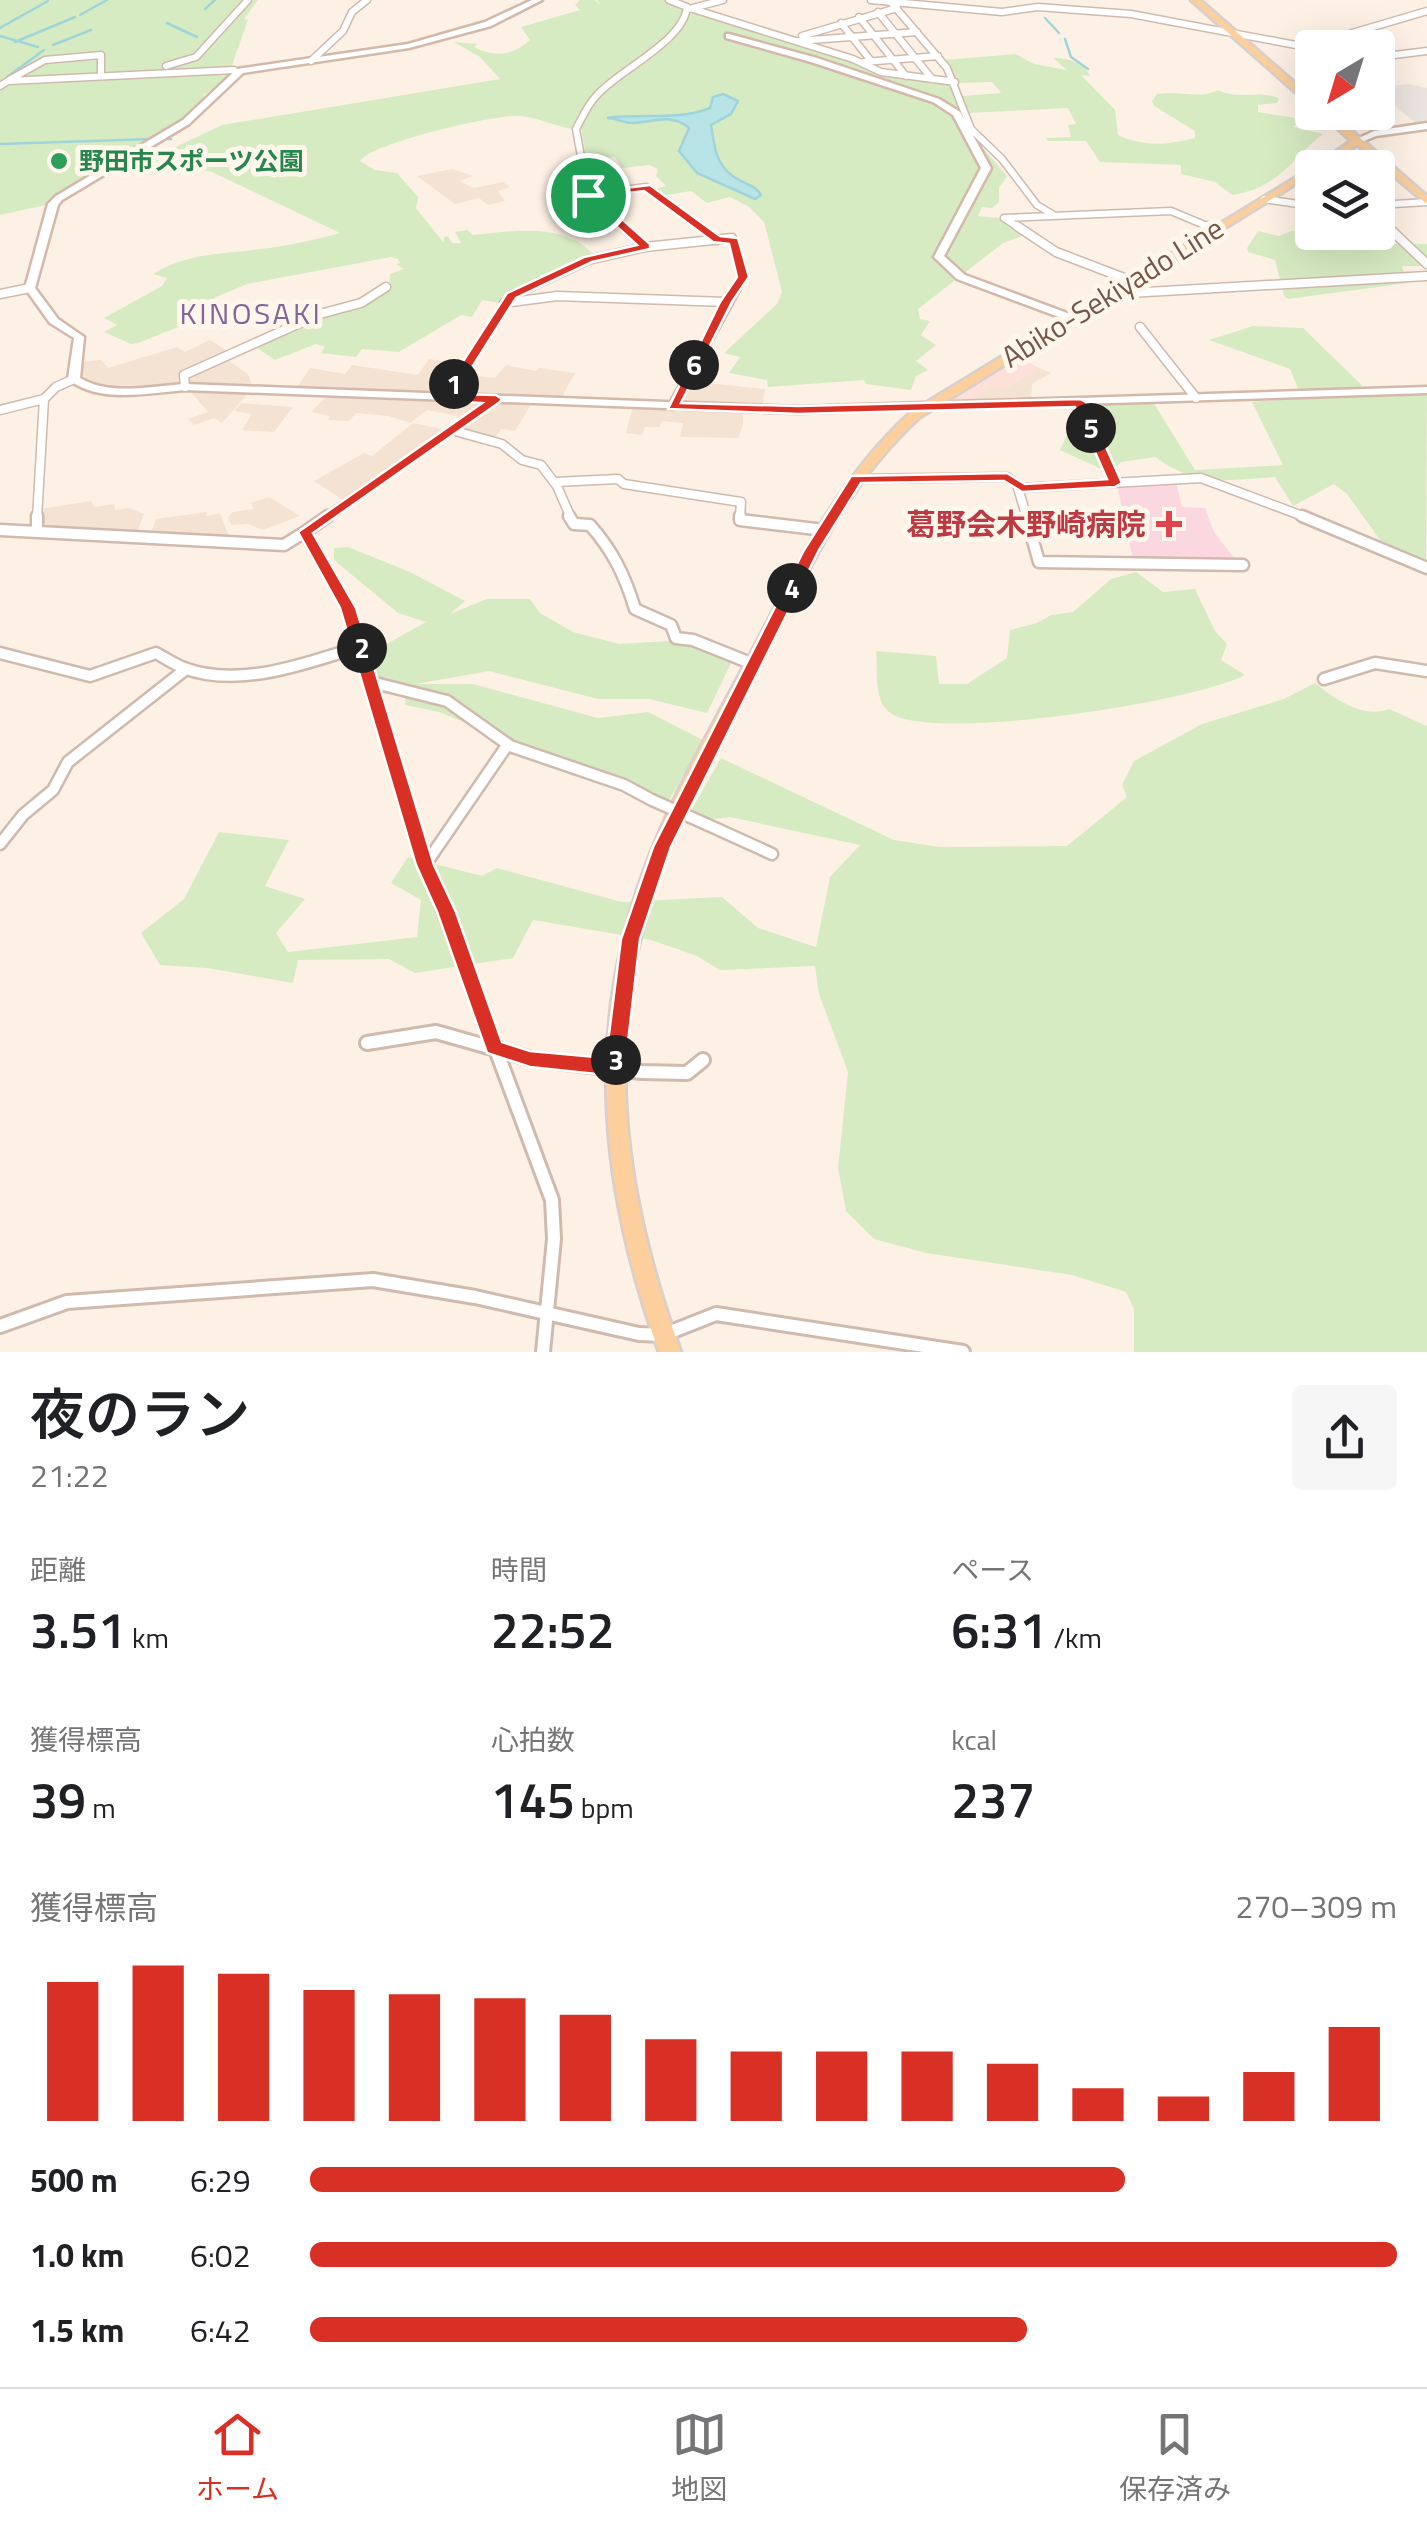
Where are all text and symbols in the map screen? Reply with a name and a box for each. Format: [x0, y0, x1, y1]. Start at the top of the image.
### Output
north arrow [1295, 30, 1395, 130]
map controls [1295, 30, 1395, 250]
place label: 野田市スポーツ公園 [79, 142, 304, 180]
marker: 野田市スポーツ公園 [48, 150, 70, 172]
button: layers [1295, 150, 1395, 250]
pin [546, 153, 631, 238]
icon: arrive [561, 168, 616, 223]
street label: Abiko-Sekiyado Line [992, 205, 1232, 379]
district label: KINOSAKI [180, 290, 322, 336]
pin: 6 [669, 340, 719, 390]
text: 6 [686, 343, 702, 386]
pin: 1 [429, 359, 479, 409]
text: 1 [446, 362, 462, 405]
pin: 5 [1066, 403, 1116, 453]
text: 5 [1083, 406, 1099, 449]
place label: 葛野会木野崎病院 [906, 501, 1146, 547]
marker: 葛野会木野崎病院 [1156, 511, 1182, 537]
pin: 4 [767, 563, 817, 613]
text: 4 [784, 566, 800, 609]
pin: 2 [337, 623, 387, 673]
text: 2 [354, 626, 370, 669]
pin: 3 [591, 1035, 641, 1085]
text: 3 [608, 1038, 624, 1081]
text: 夜のラン [30, 1372, 250, 1455]
button: share [1292, 1385, 1397, 1490]
text: 21:22 [30, 1451, 109, 1499]
text: 距離 [30, 1548, 86, 1591]
text: 時間 [491, 1548, 547, 1591]
text: ペース [951, 1548, 1034, 1591]
text: 3.51 [30, 1591, 126, 1667]
text: 22:52 [491, 1591, 615, 1667]
text: 6:31 [951, 1591, 1047, 1667]
text: km [126, 1616, 169, 1659]
text: /km [1047, 1616, 1102, 1659]
text: 獲得標高 [30, 1718, 142, 1761]
text: 心拍数 [491, 1718, 575, 1761]
text: kcal [951, 1718, 997, 1761]
text: 39 [30, 1761, 86, 1837]
text: 145 [491, 1761, 575, 1837]
text: 237 [951, 1761, 1035, 1837]
text: m [86, 1786, 116, 1829]
text: bpm [575, 1786, 634, 1829]
text: 270–309 m [1235, 1882, 1397, 1930]
text: 獲得標高 [30, 1883, 158, 1931]
text: 500 m [30, 2156, 118, 2204]
text: 6:29 [190, 2156, 251, 2204]
text: 1.0 km [30, 2231, 124, 2279]
text: 6:02 [190, 2231, 251, 2279]
text: 1.5 km [30, 2306, 124, 2354]
text: 6:42 [190, 2306, 251, 2354]
tab: ホーム [196, 2407, 279, 2510]
tab: 地図 [671, 2407, 727, 2510]
tab: 保存済み [1119, 2407, 1231, 2510]

